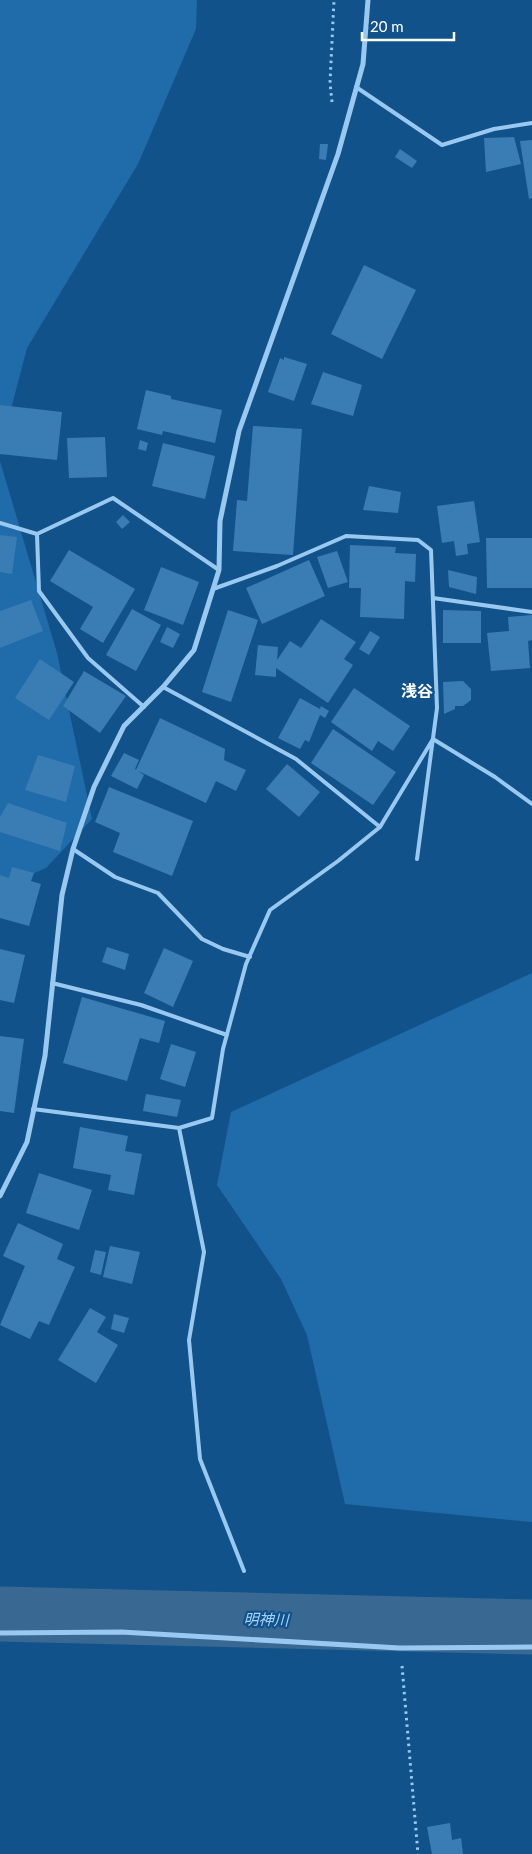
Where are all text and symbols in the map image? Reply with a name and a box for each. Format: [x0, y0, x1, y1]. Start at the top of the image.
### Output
scale bar [362, 10, 454, 42]
text: 20 m [370, 17, 404, 35]
district label: 浅谷 [401, 681, 433, 700]
water label: 明神川 [243, 1610, 291, 1628]

